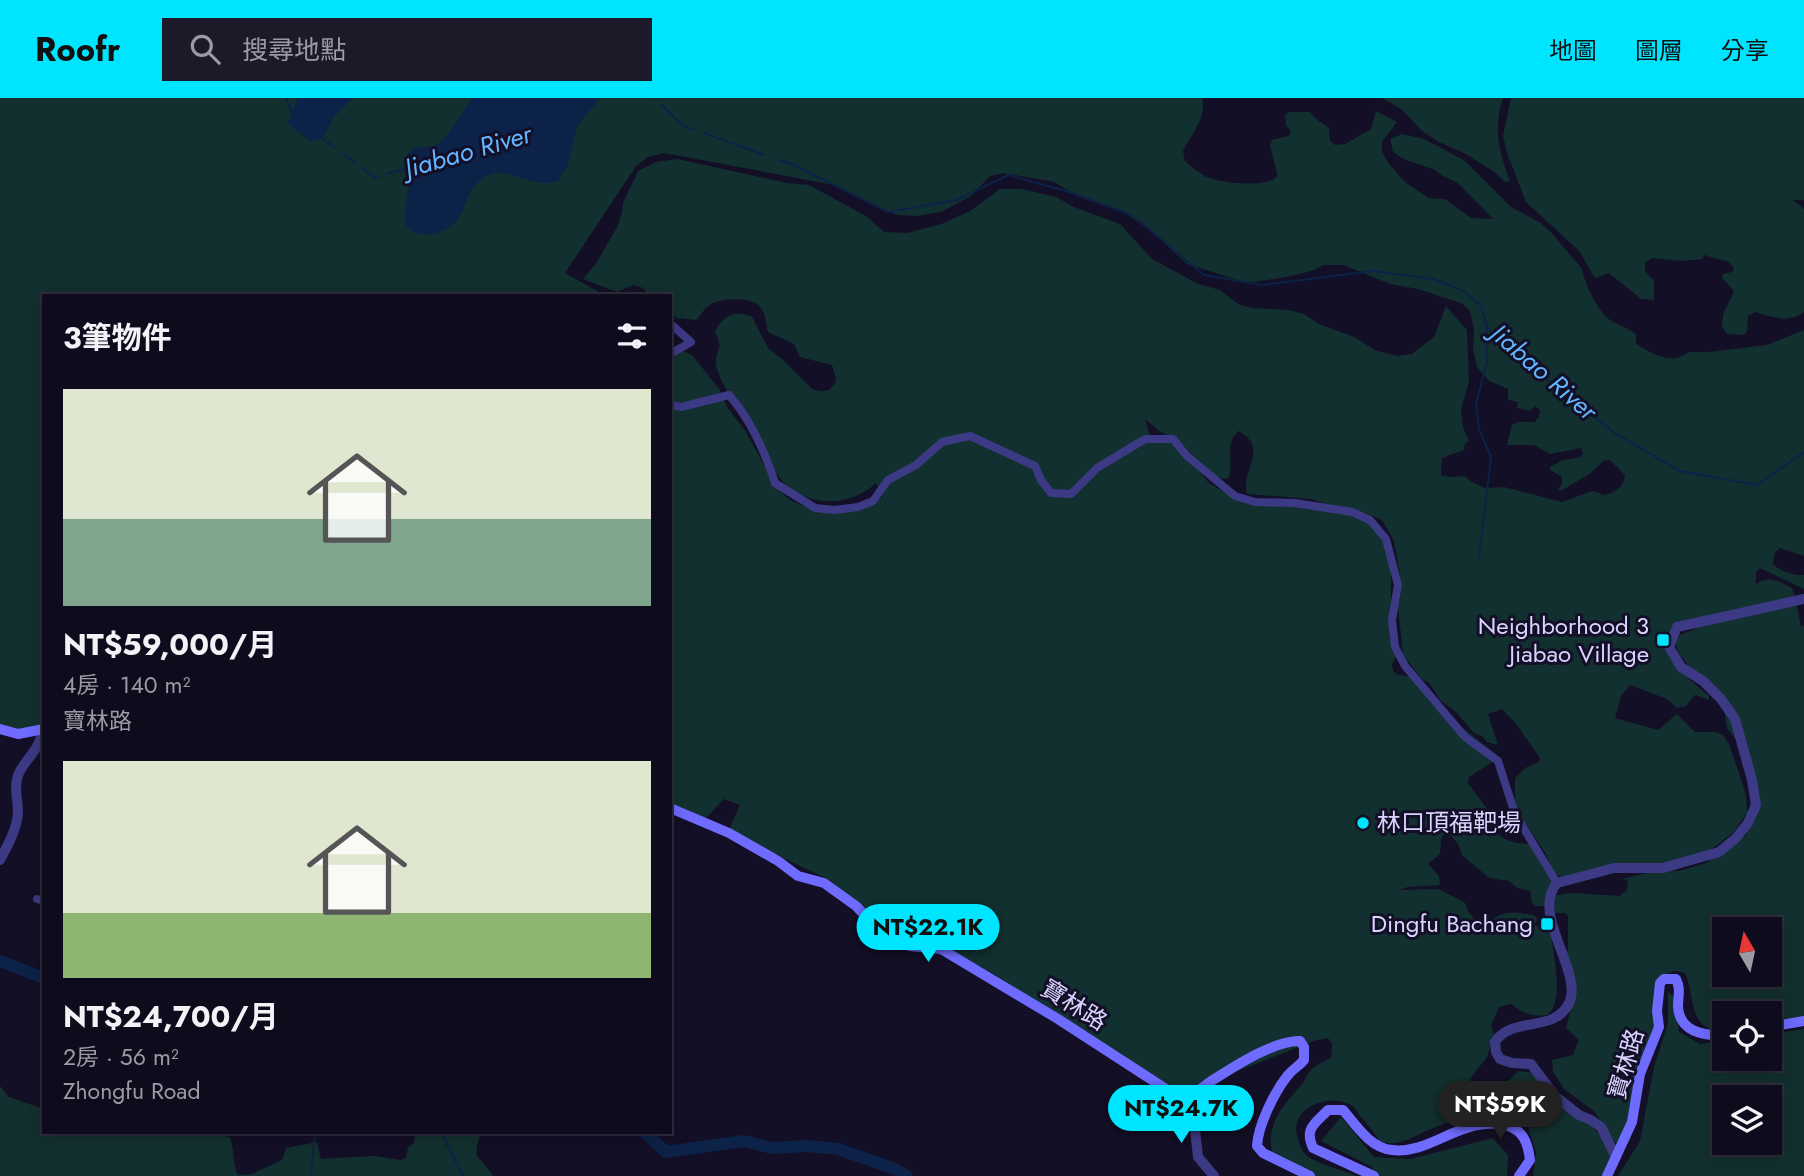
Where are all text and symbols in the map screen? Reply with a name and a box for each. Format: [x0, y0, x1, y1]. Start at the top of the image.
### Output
search box [162, 18, 652, 81]
text: Roofr [35, 26, 120, 73]
icon: search [186, 30, 224, 68]
text: 搜尋地點 [242, 31, 346, 69]
text: 地圖 [1549, 33, 1597, 68]
text: 圖層 [1635, 33, 1683, 68]
text: 分享 [1721, 33, 1769, 68]
water label: Jiabao River [395, 114, 537, 189]
water label: Jiabao River [1479, 312, 1607, 430]
text: 3筆物件 [63, 316, 172, 359]
icon: filters [613, 317, 651, 355]
icon: home [294, 435, 420, 561]
place label: Neighborhood 3 Jiabao Village [1478, 608, 1649, 671]
text: NT$59,000/月 [63, 623, 277, 666]
marker: Neighborhood 3 Jiabao Village [1655, 632, 1671, 648]
text: 4房 · 140 m² [63, 668, 190, 702]
text: 寶林路 [63, 704, 132, 738]
place label: 林口頂福靶場 [1377, 805, 1521, 840]
icon: home [294, 807, 420, 933]
marker: 林口頂福靶場 [1355, 815, 1371, 831]
pin: NT$22.1K [856, 904, 1000, 964]
place label: Dingfu Bachang [1371, 906, 1533, 941]
text: NT$22.1K [873, 910, 983, 944]
marker: Dingfu Bachang [1539, 916, 1555, 932]
north arrow [1712, 917, 1782, 987]
map controls [1712, 917, 1782, 1155]
street label: 寶林路 [1034, 971, 1114, 1038]
text: NT$24,700/月 [63, 995, 279, 1038]
button: locate [1712, 1001, 1782, 1071]
street label: 寶林路 [1599, 1024, 1652, 1103]
text: 2房 · 56 m² [63, 1040, 179, 1074]
text: Zhongfu Road [63, 1074, 201, 1108]
pin: NT$59K [1443, 1082, 1557, 1141]
button: layers [1712, 1085, 1782, 1155]
pin: NT$24.7K [1109, 1086, 1253, 1145]
text: NT$59K [1454, 1087, 1546, 1121]
text: NT$24.7K [1124, 1091, 1238, 1125]

